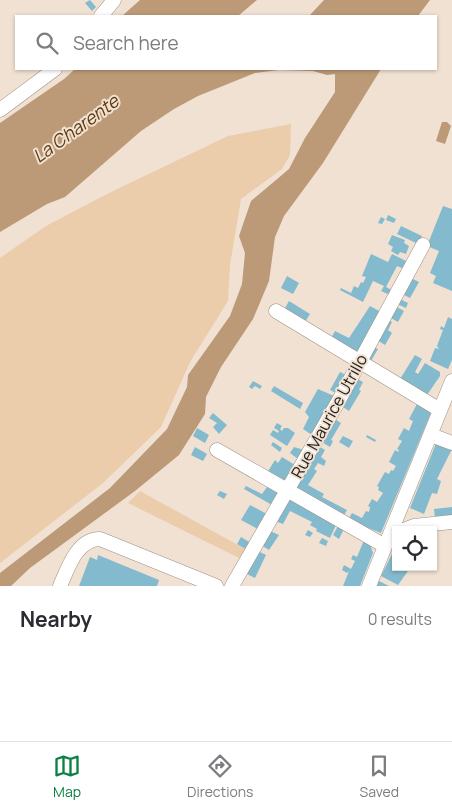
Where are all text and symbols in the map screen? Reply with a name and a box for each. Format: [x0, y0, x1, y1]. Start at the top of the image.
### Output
search box [15, 15, 437, 70]
icon: search [33, 29, 61, 57]
text: Search here [73, 30, 179, 56]
water label: La Charente [28, 88, 125, 168]
street label: Rue Maurice Utrillo [286, 350, 372, 482]
map controls [392, 526, 437, 571]
button: locate [392, 526, 437, 571]
text: Nearby [20, 605, 92, 633]
text: 0 results [368, 608, 432, 630]
tab: Map [53, 752, 81, 801]
tab: Directions [187, 752, 253, 801]
tab: Saved [360, 752, 399, 801]

